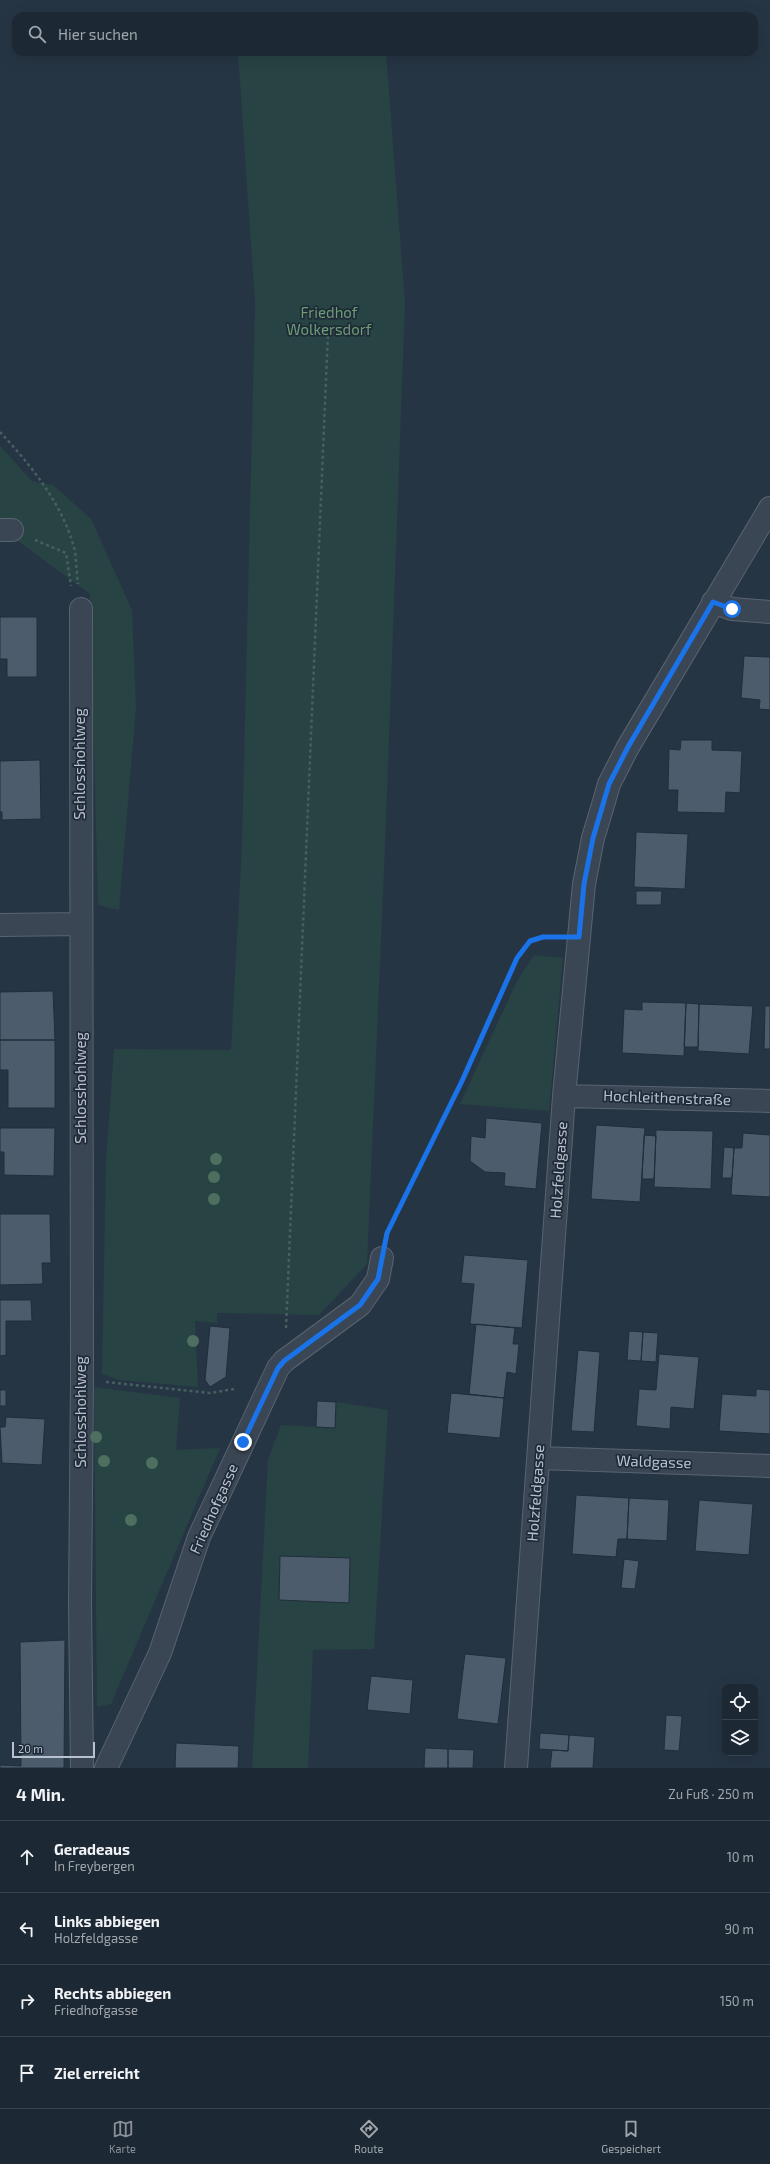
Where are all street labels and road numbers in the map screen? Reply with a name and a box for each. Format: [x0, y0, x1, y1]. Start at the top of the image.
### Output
street label: Schlosshohlweg [70, 708, 88, 820]
street label: Schlosshohlweg [71, 1032, 89, 1144]
street label: Hochleithenstraße [603, 1086, 731, 1108]
street label: Holzfeldgasse [546, 1121, 570, 1219]
street label: Schlosshohlweg [71, 1356, 89, 1468]
street label: Holzfeldgasse [523, 1444, 547, 1542]
street label: Waldgasse [616, 1451, 692, 1471]
street label: Friedhofgasse [185, 1461, 241, 1557]

